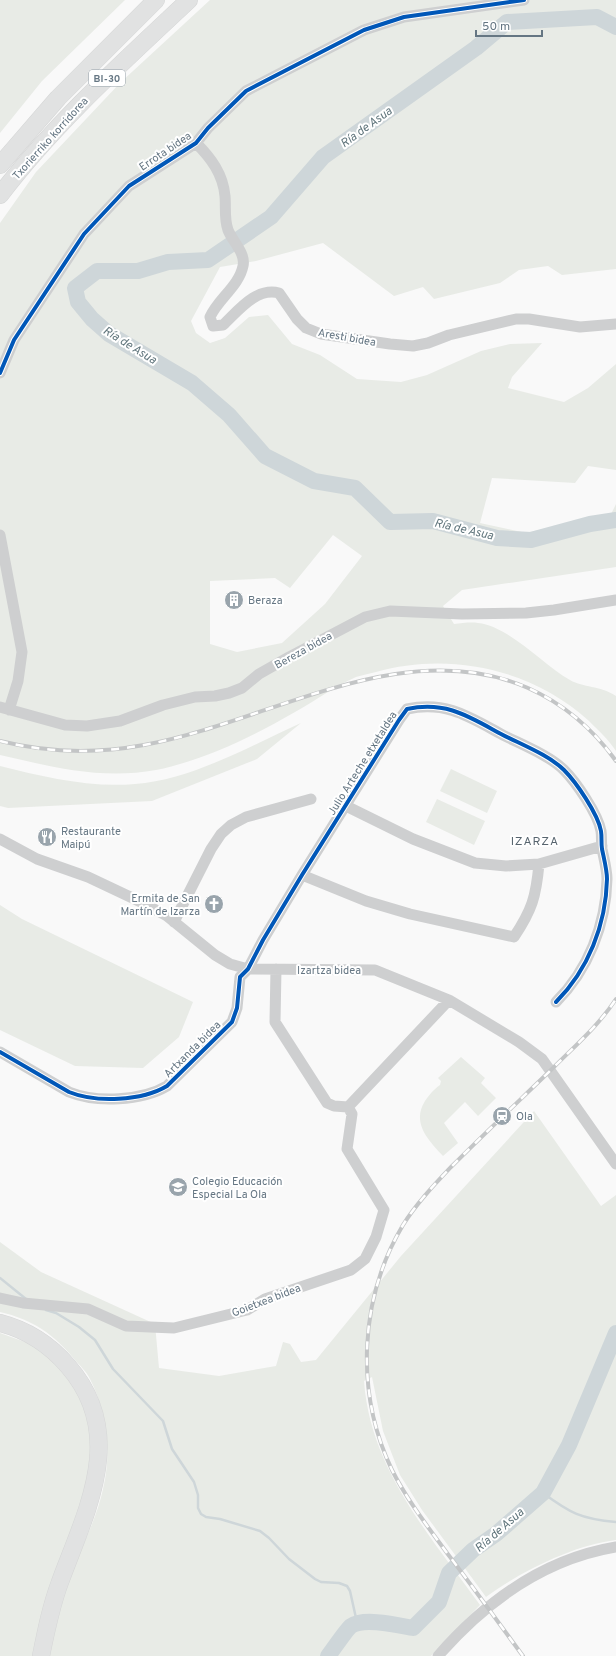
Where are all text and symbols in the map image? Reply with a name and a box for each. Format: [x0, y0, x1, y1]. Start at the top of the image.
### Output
scale bar [476, 12, 542, 38]
text: 50 m [482, 19, 510, 35]
road number: BI-30 [89, 70, 125, 86]
street label: Txorierriko korridorea [10, 94, 92, 183]
water label: Ría de Asua [338, 103, 396, 152]
street label: Errota bidea [137, 129, 195, 174]
water label: Ría de Asua [100, 323, 160, 369]
street label: Aresti bidea [317, 326, 377, 350]
water label: Ría de Asua [433, 515, 496, 545]
building icon: Beraza [223, 589, 245, 611]
place label: Beraza [248, 594, 283, 608]
street label: Bereza bidea [272, 629, 335, 672]
street label: Julio Arteche etxetaldea [325, 709, 401, 818]
place label: Restaurante Maipú [61, 825, 121, 852]
restaurant icon: Restaurante Maipú [36, 826, 58, 848]
district label: IZARZA [511, 834, 559, 850]
place label: Ermita de San Martín de Izarza [121, 892, 200, 919]
church icon: Ermita de San Martín de Izarza [203, 893, 225, 915]
street label: Izartza bidea [297, 964, 361, 978]
street label: Artxanda bidea [161, 1018, 224, 1081]
station icon: Ola [491, 1105, 513, 1127]
place label: Ola [516, 1110, 533, 1124]
place label: Colegio Educación Especial La Ola [192, 1175, 283, 1202]
school or university icon: Colegio Educación Especial La Ola [167, 1176, 189, 1198]
street label: Goietxea bidea [230, 1281, 303, 1320]
water label: Ría de Asua [472, 1504, 528, 1557]

